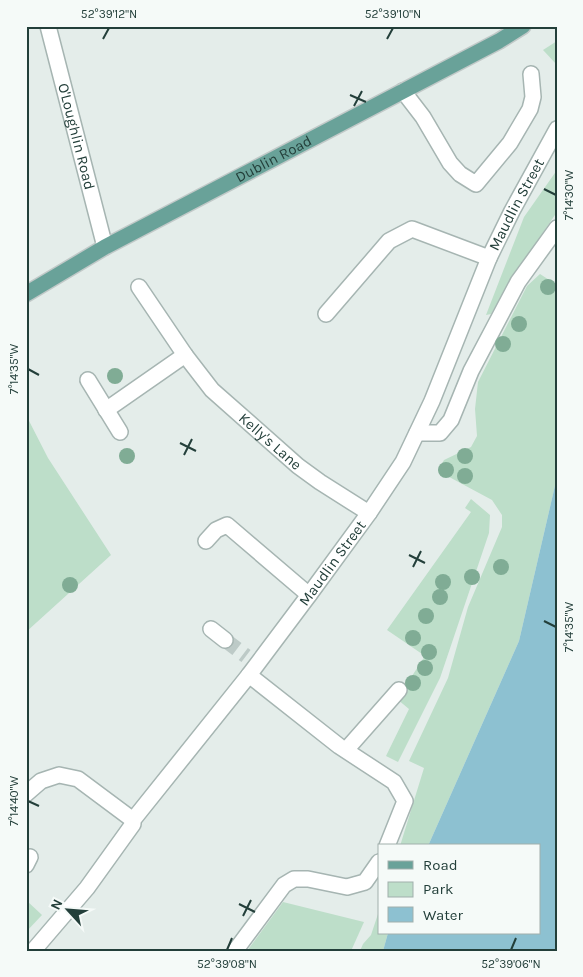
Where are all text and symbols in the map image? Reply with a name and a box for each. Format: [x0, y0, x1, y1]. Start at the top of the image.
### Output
text: 52°39'12"N [81, 7, 137, 21]
text: 52°39'10"N [365, 7, 421, 21]
street label: O'Loughlin Road [54, 81, 99, 192]
street label: Dublin Road [232, 132, 315, 186]
street label: Maudlin Street [485, 155, 548, 254]
text: 7°14'30"W [562, 169, 576, 220]
text: 7°14'35"W [7, 344, 21, 394]
street label: Kelly's Lane [235, 409, 305, 474]
street label: Maudlin Street [295, 517, 370, 609]
text: 7°14'35"W [562, 602, 576, 652]
text: 7°14'40"W [7, 776, 21, 826]
legend [378, 844, 540, 934]
text: Road [423, 856, 458, 874]
text: Park [423, 880, 453, 898]
north arrow [42, 884, 92, 934]
text: N [47, 896, 67, 913]
text: Water [423, 906, 464, 924]
text: 52°39'08"N [197, 957, 257, 971]
text: 52°39'06"N [481, 957, 541, 971]

